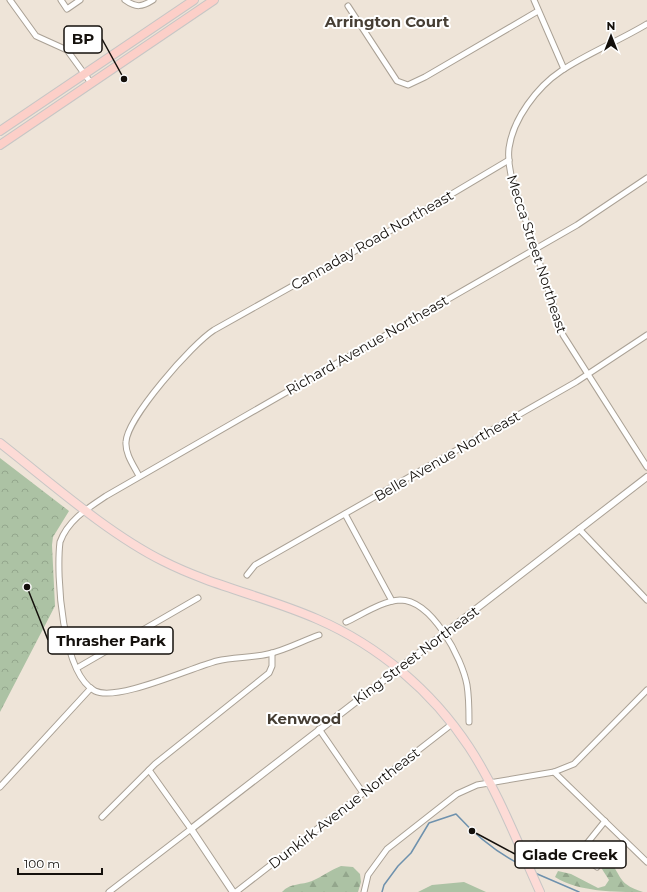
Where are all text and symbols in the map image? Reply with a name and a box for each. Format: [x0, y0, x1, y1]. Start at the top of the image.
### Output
district label: Arrington Court [324, 12, 450, 31]
north arrow [591, 16, 631, 56]
text: N [607, 19, 615, 33]
callout: BP [64, 26, 102, 53]
text: BP [72, 29, 94, 48]
street label: Mecca Street Northeast [503, 172, 571, 336]
street label: Cannaday Road Northeast [288, 186, 457, 294]
street label: Richard Avenue Northeast [283, 291, 452, 399]
street label: Belle Avenue Northeast [371, 407, 523, 505]
street label: King Street Northeast [350, 602, 483, 708]
callout: Thrasher Park [48, 627, 173, 654]
text: Thrasher Park [56, 631, 166, 650]
district label: Kenwood [267, 709, 341, 728]
street label: Dunkirk Avenue Northeast [265, 743, 423, 873]
callout: Glade Creek [515, 841, 626, 868]
text: Glade Creek [522, 845, 618, 864]
scale bar [18, 850, 102, 876]
text: 100 m [24, 856, 60, 871]

